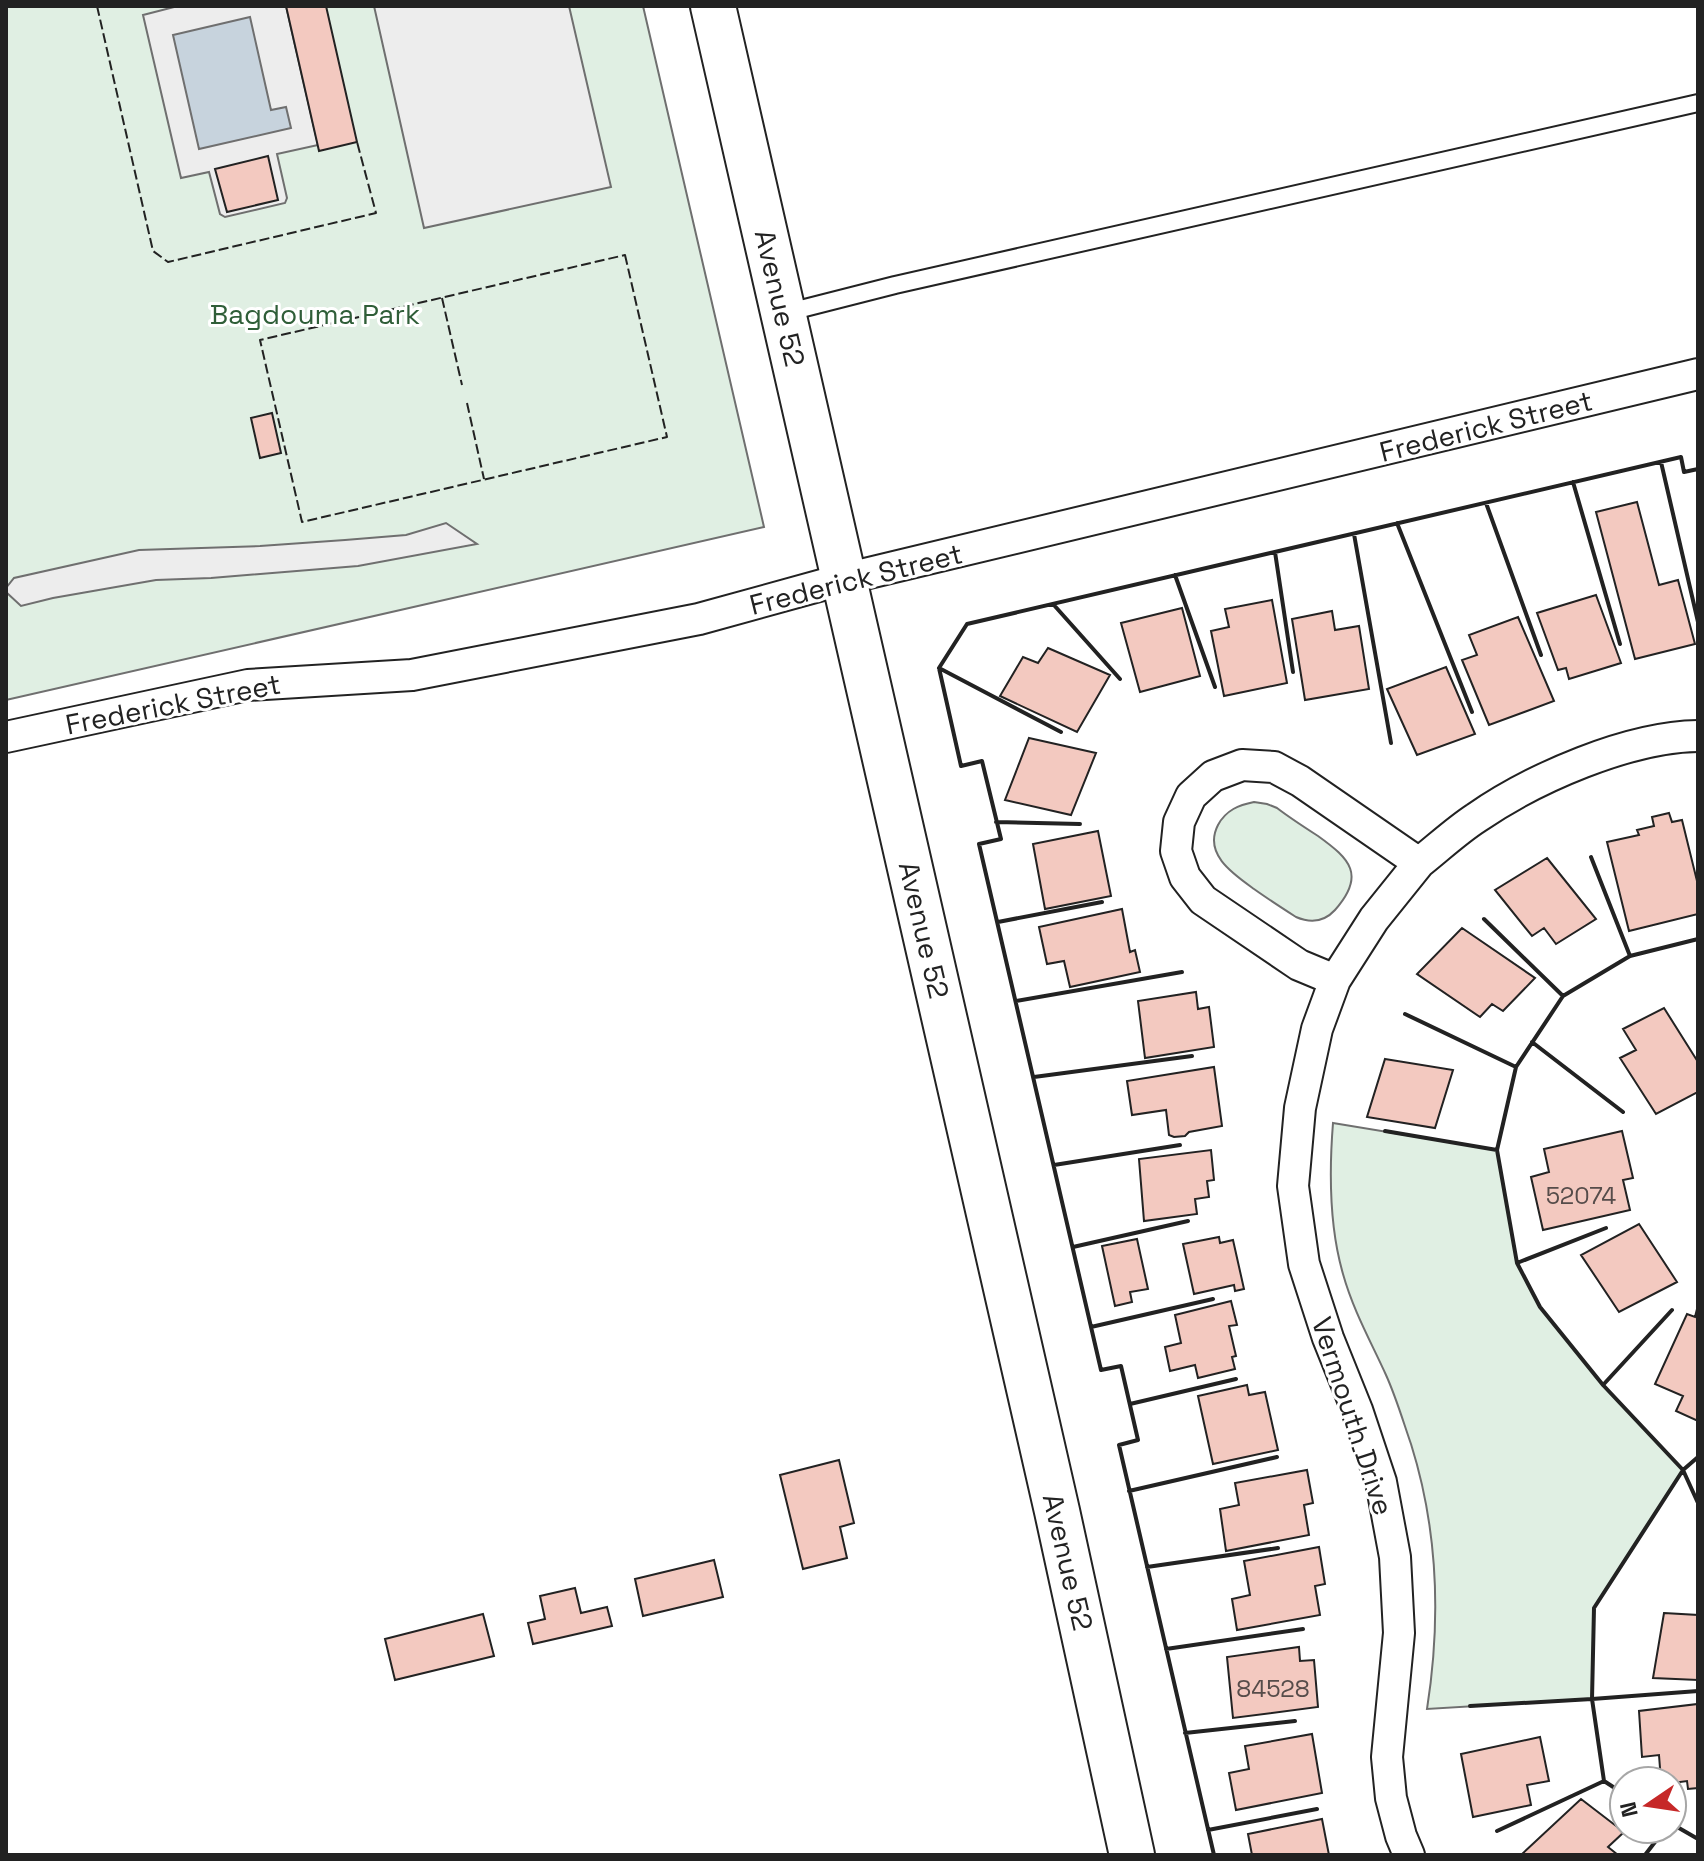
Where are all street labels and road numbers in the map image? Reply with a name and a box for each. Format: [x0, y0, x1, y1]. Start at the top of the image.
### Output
street label: Avenue 52 [747, 226, 813, 370]
street label: Frederick Street [1376, 382, 1596, 470]
street label: Frederick Street [746, 535, 966, 623]
street label: Frederick Street [62, 665, 284, 743]
street label: Avenue 52 [891, 858, 957, 1002]
street label: Vermouth Drive [1304, 1312, 1402, 1520]
street label: Avenue 52 [1035, 1490, 1101, 1634]

